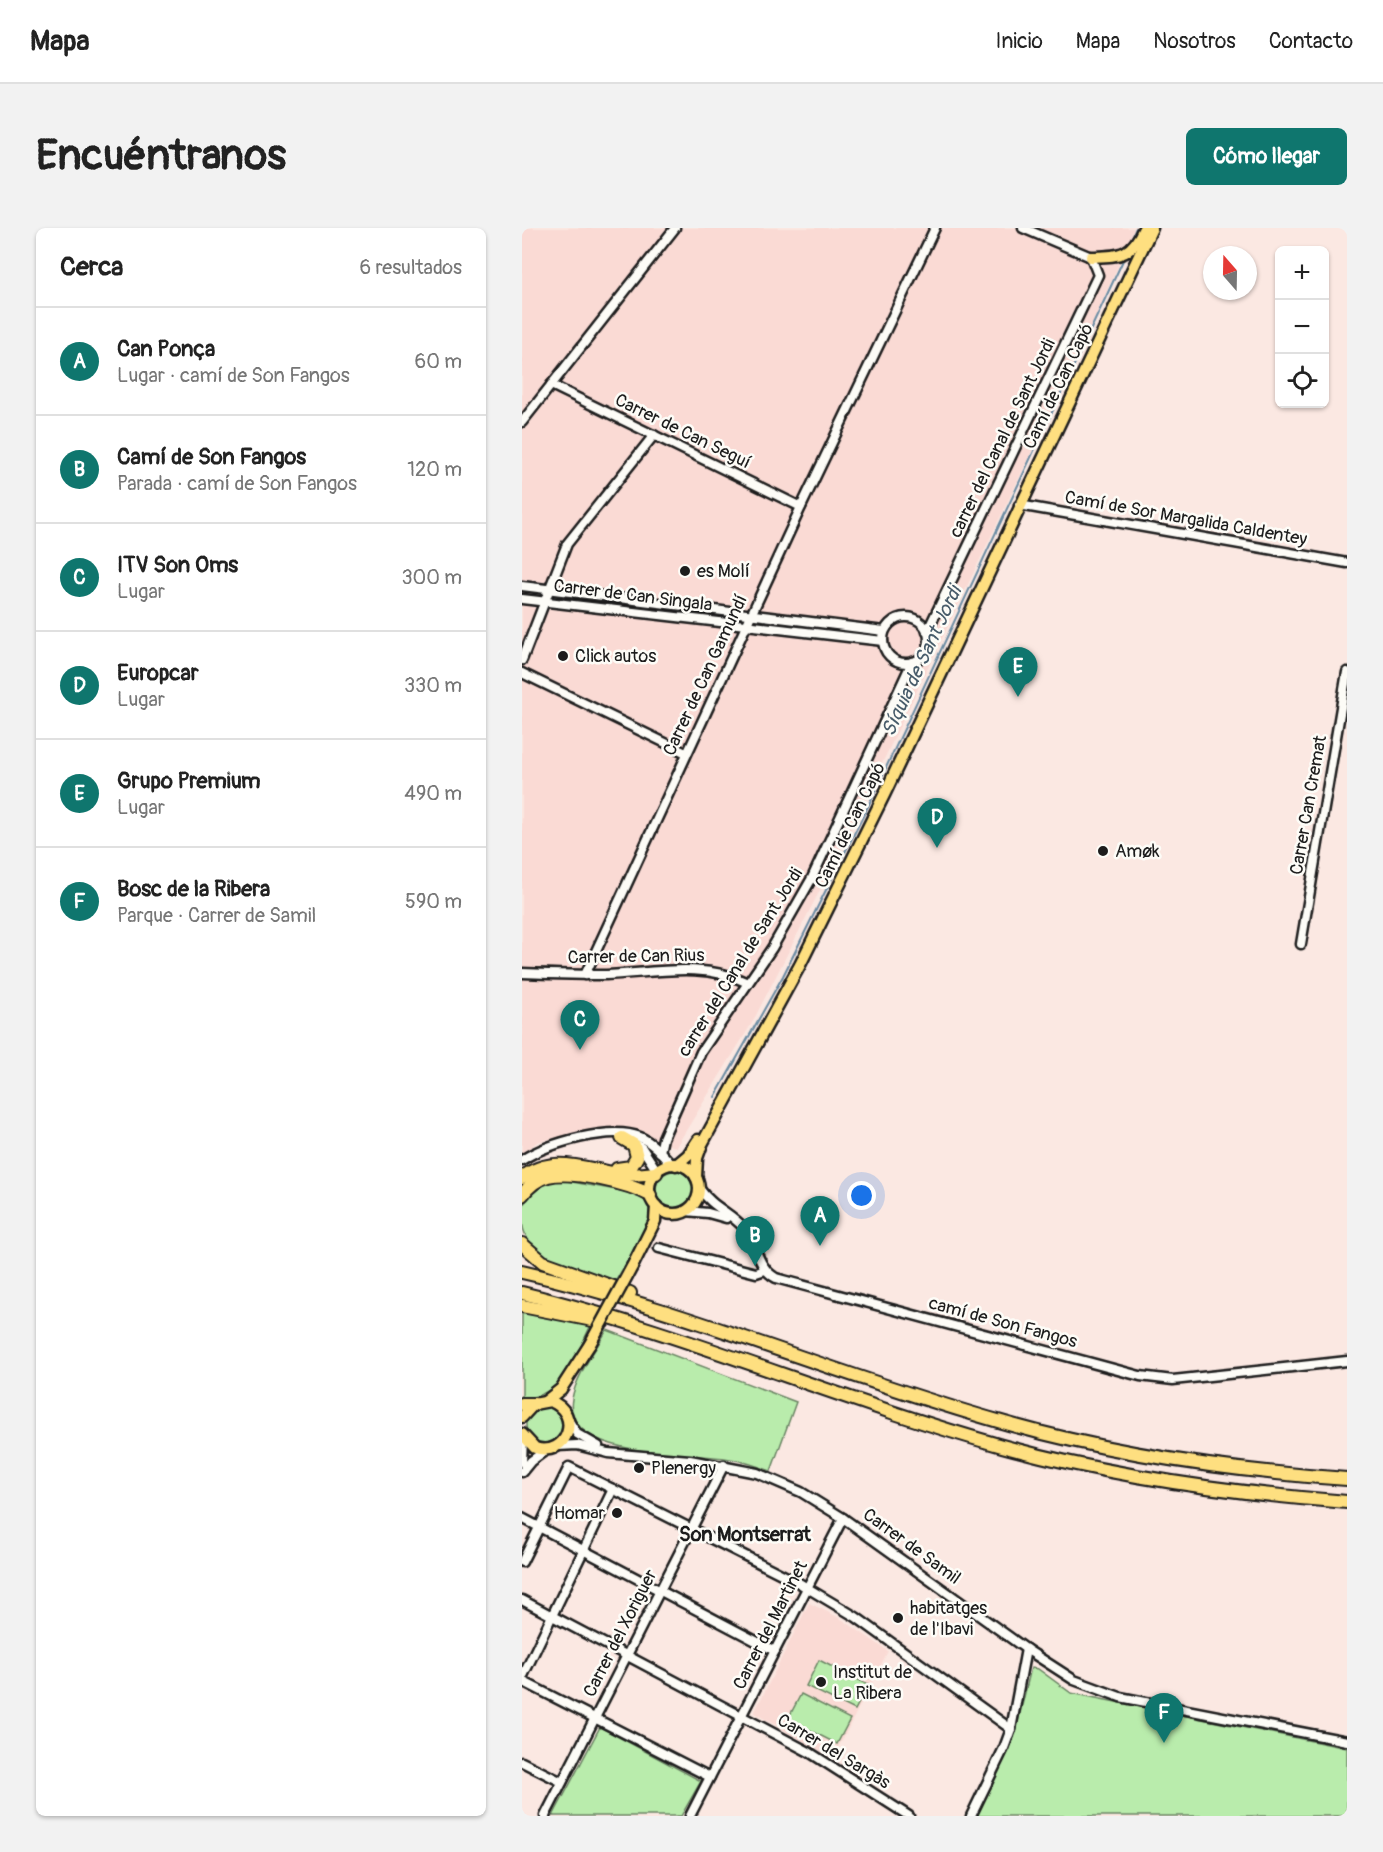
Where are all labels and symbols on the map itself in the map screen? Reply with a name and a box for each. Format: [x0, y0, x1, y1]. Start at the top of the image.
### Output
north arrow [1203, 246, 1257, 300]
street label: Camí de Can Capó [1018, 319, 1099, 453]
street label: carrer del Canal de Sant Jordi [944, 335, 1061, 542]
street label: Carrer de Can Seguí [611, 389, 755, 474]
street label: Camí de Sor Margalida Caldentey [1063, 486, 1309, 551]
place label: es Molí [697, 560, 750, 583]
marker: es Molí [678, 564, 692, 578]
street label: Carrer de Can Singala [552, 574, 714, 617]
water label: Síquia de Sant Jordi [876, 579, 969, 740]
street label: Carrer de Can Gamundí [658, 591, 753, 760]
place label: Click autos [575, 645, 656, 668]
pin: E [998, 648, 1038, 697]
marker: Click autos [556, 649, 570, 663]
street label: Carrer Can Cremat [1285, 733, 1332, 877]
street label: Camí de Can Capó [810, 758, 891, 892]
pin: D [918, 798, 956, 848]
place label: Amøk [1115, 840, 1160, 863]
marker: Amøk [1096, 844, 1110, 858]
street label: carrer del Canal de Sant Jordi [673, 863, 808, 1061]
street label: Carrer de Can Rius [567, 944, 705, 969]
pin: C [560, 1000, 600, 1050]
your location [847, 1181, 876, 1210]
pin: A [800, 1196, 840, 1246]
pin: B [736, 1216, 774, 1266]
street label: camí de Son Fangos [926, 1292, 1080, 1353]
place label: Plenergy [651, 1457, 716, 1480]
marker: Plenergy [632, 1461, 646, 1475]
place label: Homar [554, 1502, 606, 1525]
street label: Carrer de Samil [858, 1503, 965, 1590]
marker: Homar [610, 1506, 624, 1520]
district label: Son Montserrat [679, 1522, 812, 1547]
street label: Carrer del Martinet [728, 1556, 813, 1694]
street label: Carrer del Xoriguer [578, 1565, 663, 1701]
place label: habitatges de l'Ibavi [910, 1597, 987, 1641]
marker: habitatges de l'Ibavi [891, 1611, 905, 1625]
place label: Institut de La Ribera [833, 1661, 912, 1705]
marker: Institut de La Ribera [814, 1675, 828, 1689]
pin: F [1144, 1694, 1184, 1743]
street label: Carrer del Sargàs [773, 1709, 894, 1794]

